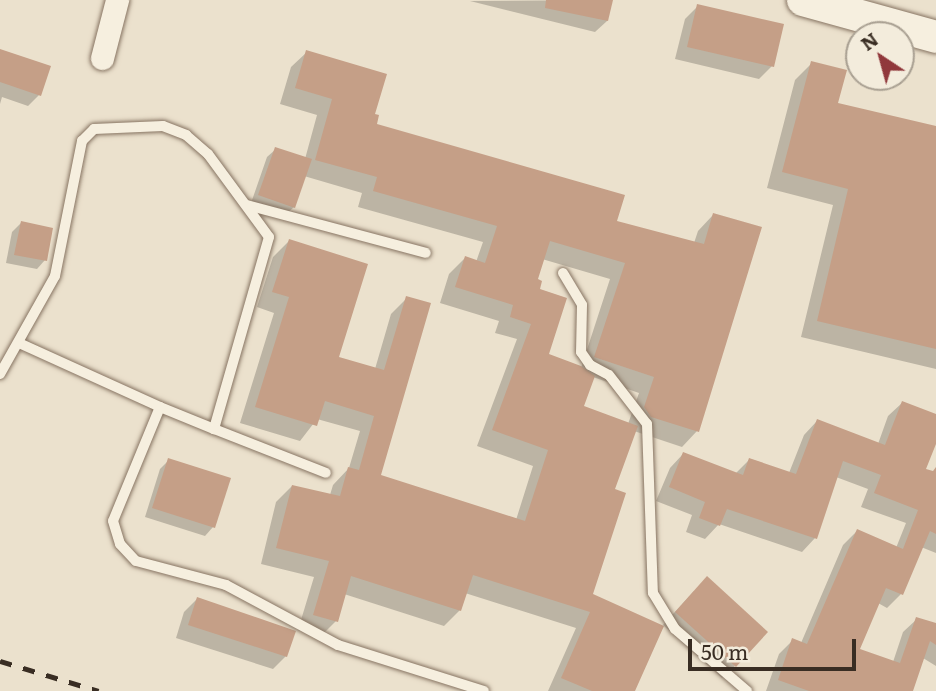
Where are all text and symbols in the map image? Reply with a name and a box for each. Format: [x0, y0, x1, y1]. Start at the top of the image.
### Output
north arrow [845, 21, 915, 91]
text: N [854, 25, 884, 57]
scale bar [691, 624, 859, 668]
text: 50 m [701, 635, 748, 666]

